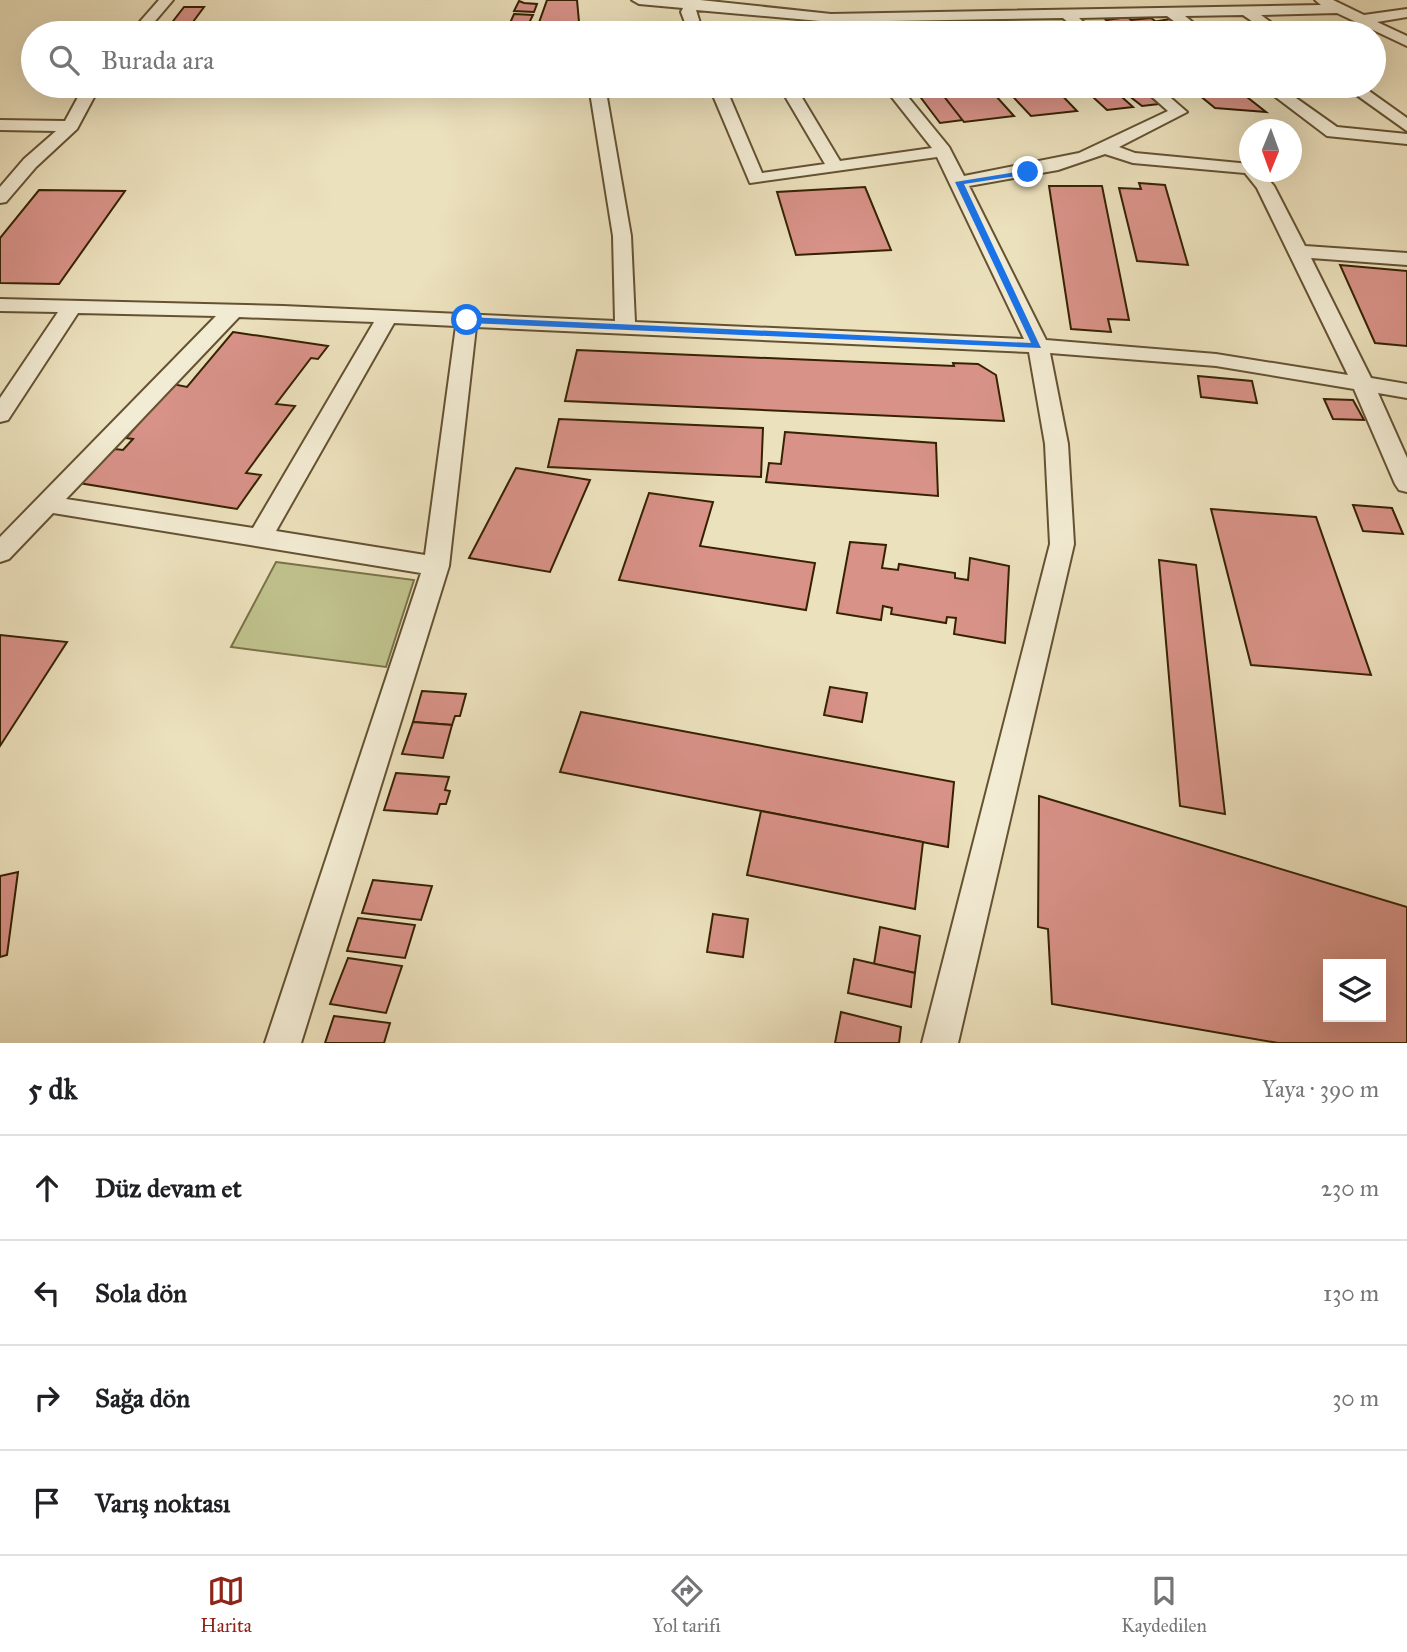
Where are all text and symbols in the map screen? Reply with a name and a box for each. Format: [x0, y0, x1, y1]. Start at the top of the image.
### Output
search box [21, 21, 1386, 98]
icon: search [45, 41, 83, 79]
text: Burada ara [101, 44, 214, 76]
north arrow [1239, 119, 1302, 182]
route end [1012, 156, 1043, 187]
route start [451, 304, 482, 335]
map controls [1323, 959, 1386, 1022]
button: layers [1323, 959, 1386, 1022]
text: 5 dk [28, 1071, 77, 1107]
text: Yaya · 390 m [1262, 1075, 1379, 1103]
icon: ahead [28, 1169, 66, 1207]
text: Düz devam et [95, 1172, 242, 1204]
text: 230 m [1321, 1174, 1379, 1202]
icon: left [28, 1274, 66, 1312]
text: Sola dön [95, 1277, 187, 1309]
text: 130 m [1323, 1279, 1379, 1307]
icon: right [28, 1379, 66, 1417]
text: Sağa dön [95, 1382, 190, 1414]
text: 30 m [1332, 1384, 1379, 1412]
icon: arrive [28, 1484, 66, 1522]
text: Varış noktası [95, 1487, 230, 1519]
tab: Harita [200, 1572, 252, 1637]
tab: Yol tarifi [652, 1572, 721, 1637]
tab: Kaydedilen [1121, 1572, 1207, 1637]

